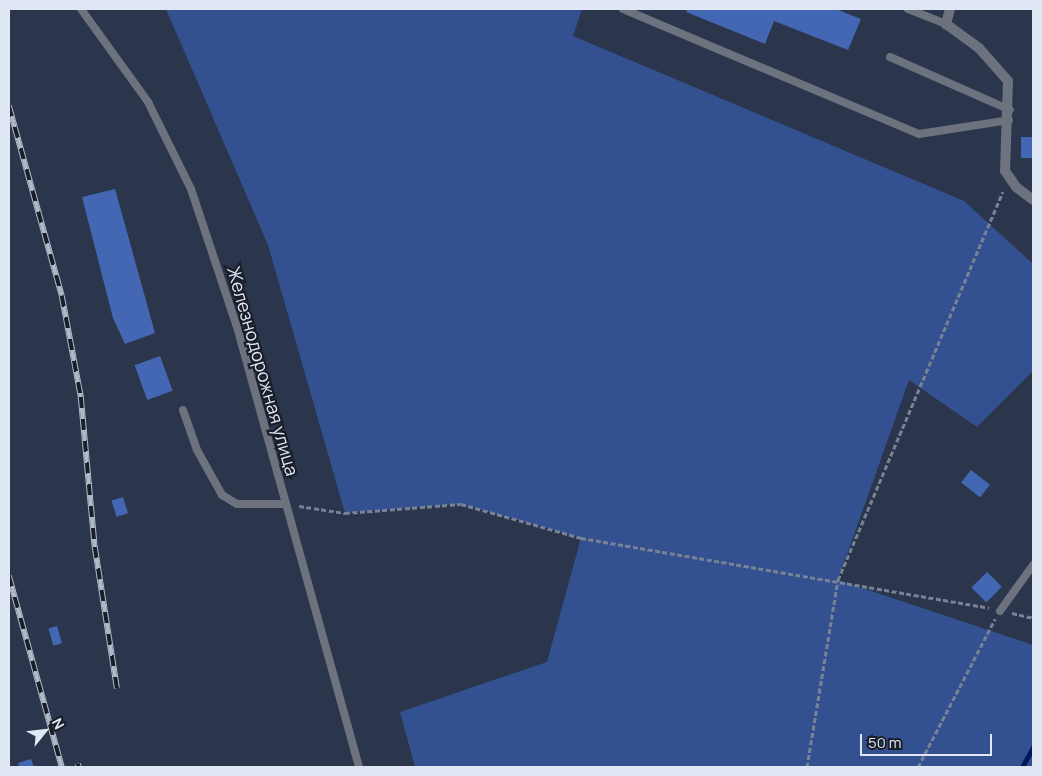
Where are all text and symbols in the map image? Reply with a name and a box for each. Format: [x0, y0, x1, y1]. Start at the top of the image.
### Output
street label: Железнодорожная улица [223, 264, 303, 478]
north arrow [20, 706, 70, 756]
text: N [48, 714, 69, 732]
scale bar [862, 724, 994, 756]
text: 50 m [868, 732, 902, 753]

